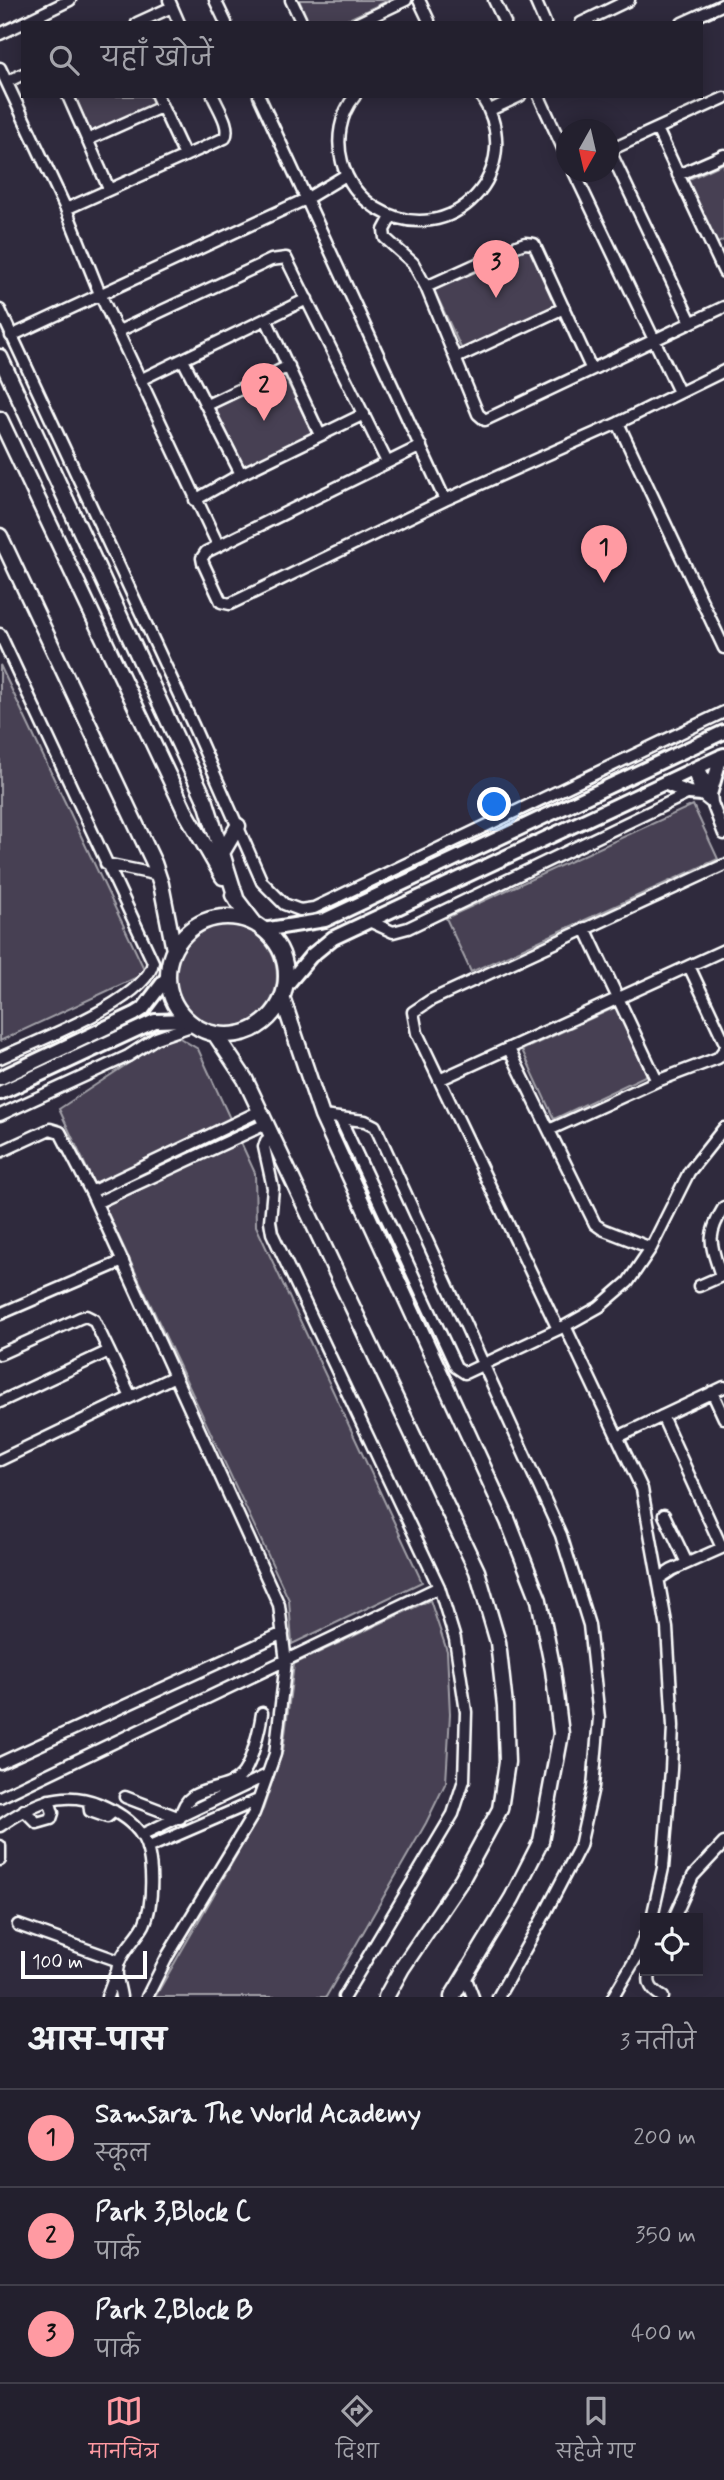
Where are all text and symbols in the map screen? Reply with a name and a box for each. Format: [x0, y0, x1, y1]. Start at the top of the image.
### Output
search box [21, 21, 703, 98]
icon: search [45, 41, 83, 79]
text: यहाँ खोजें [101, 42, 213, 76]
north arrow [556, 119, 619, 182]
pin: 3 [473, 240, 519, 298]
pin: 2 [241, 363, 287, 421]
pin: 1 [581, 525, 627, 583]
your location [477, 787, 511, 821]
map controls [640, 1913, 703, 1976]
button: locate [640, 1913, 703, 1976]
scale bar [21, 1948, 147, 1980]
text: 100 m [32, 1950, 83, 1975]
text: आस-पास [28, 2022, 166, 2061]
text: 3 नतीजे [620, 2028, 696, 2058]
text: Samsara The World Academy [95, 2098, 421, 2132]
text: 1 [46, 2123, 56, 2153]
text: 200 m [633, 2123, 696, 2153]
text: स्कूल [95, 2140, 150, 2170]
text: Park 3,Block C [95, 2196, 251, 2230]
text: 2 [45, 2221, 57, 2251]
text: 350 m [635, 2221, 696, 2251]
text: पार्क [95, 2238, 140, 2268]
text: Park 2,Block B [95, 2294, 252, 2328]
text: 3 [46, 2319, 56, 2349]
text: 400 m [631, 2319, 696, 2349]
text: पार्क [95, 2336, 140, 2366]
tab: मानचित्र [89, 2392, 158, 2472]
tab: दिशा [336, 2392, 379, 2472]
tab: सहेजे गए [556, 2392, 635, 2472]

